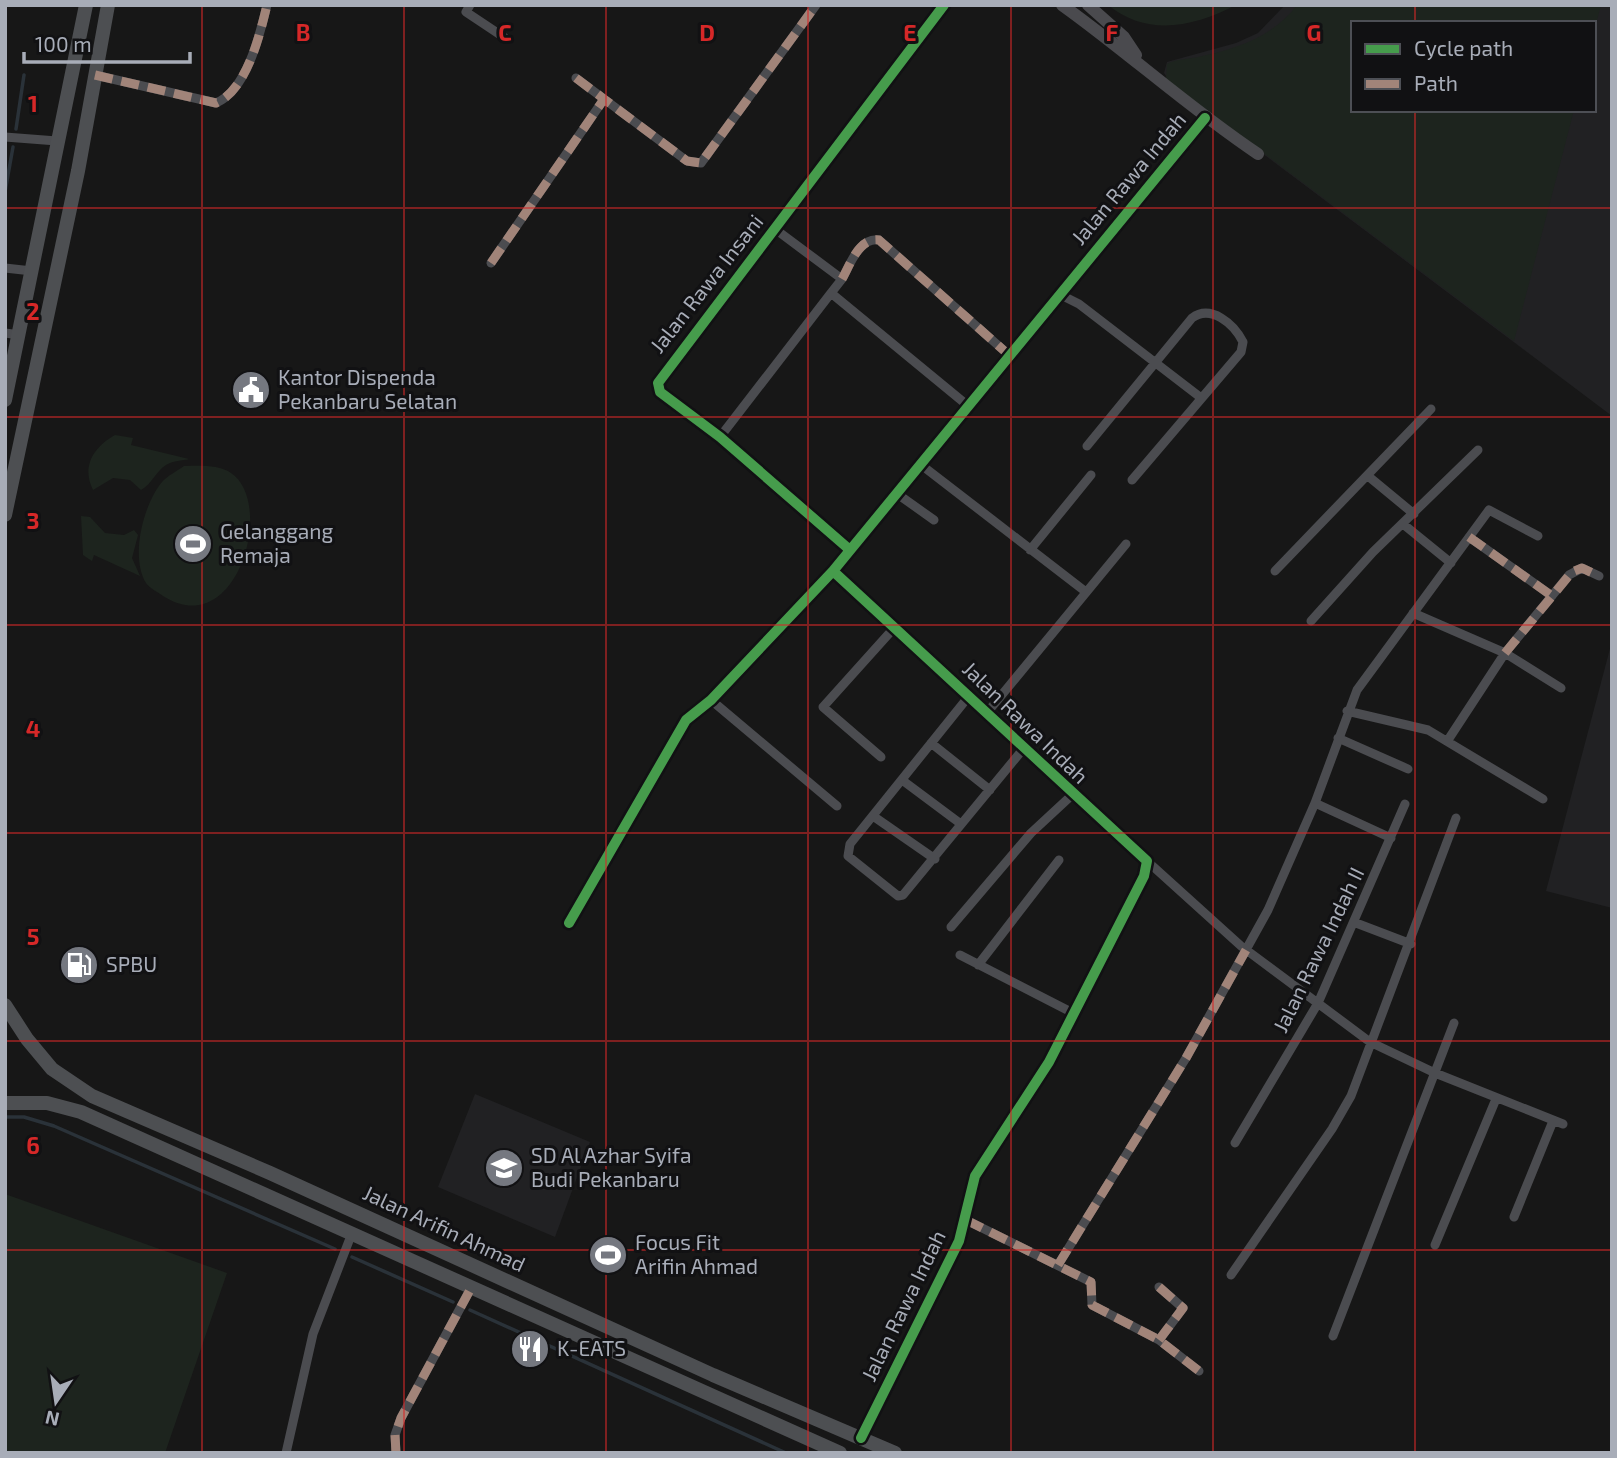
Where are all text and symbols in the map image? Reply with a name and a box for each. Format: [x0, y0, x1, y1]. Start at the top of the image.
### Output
text: B [296, 18, 310, 46]
text: C [498, 18, 512, 46]
text: D [699, 18, 715, 46]
text: E [903, 18, 917, 46]
text: F [1106, 18, 1119, 46]
text: G [1307, 18, 1321, 46]
scale bar [24, 21, 191, 65]
legend [1351, 21, 1596, 112]
text: 100 m [35, 31, 92, 56]
text: Cycle path [1414, 35, 1513, 60]
text: Path [1414, 70, 1458, 95]
text: 1 [28, 89, 38, 117]
street label: Jalan Rawa Indah [1065, 107, 1190, 249]
street label: Jalan Rawa Insani [644, 209, 768, 357]
text: 2 [26, 297, 40, 325]
place label: Kantor Dispenda Pekanbaru Selatan [278, 364, 457, 413]
public building icon: Kantor Dispenda Pekanbaru Selatan [230, 369, 272, 411]
text: 3 [26, 506, 40, 534]
place label: Gelanggang Remaja [220, 518, 333, 568]
sports icon: Gelanggang Remaja [172, 523, 214, 565]
street label: Jalan Rawa Indah [958, 656, 1094, 788]
text: 4 [26, 714, 40, 742]
street label: Jalan Rawa Indah II [1267, 863, 1368, 1036]
text: 5 [27, 922, 39, 950]
fuel station icon: SPBU [58, 944, 100, 986]
place label: SPBU [106, 951, 157, 976]
text: 6 [26, 1131, 40, 1159]
place label: SD Al Azhar Syifa Budi Pekanbaru [531, 1142, 691, 1191]
school or university icon: SD Al Azhar Syifa Budi Pekanbaru [483, 1147, 525, 1189]
street label: Jalan Arifin Ahmad [360, 1179, 530, 1276]
street label: Jalan Rawa Indah [855, 1226, 950, 1385]
place label: Focus Fit Arifin Ahmad [635, 1229, 758, 1278]
sports icon: Focus Fit Arifin Ahmad [587, 1234, 629, 1276]
restaurant icon: K-EATS [509, 1328, 551, 1370]
place label: K-EATS [557, 1335, 626, 1360]
north arrow [21, 1367, 91, 1437]
text: N [43, 1406, 61, 1432]

